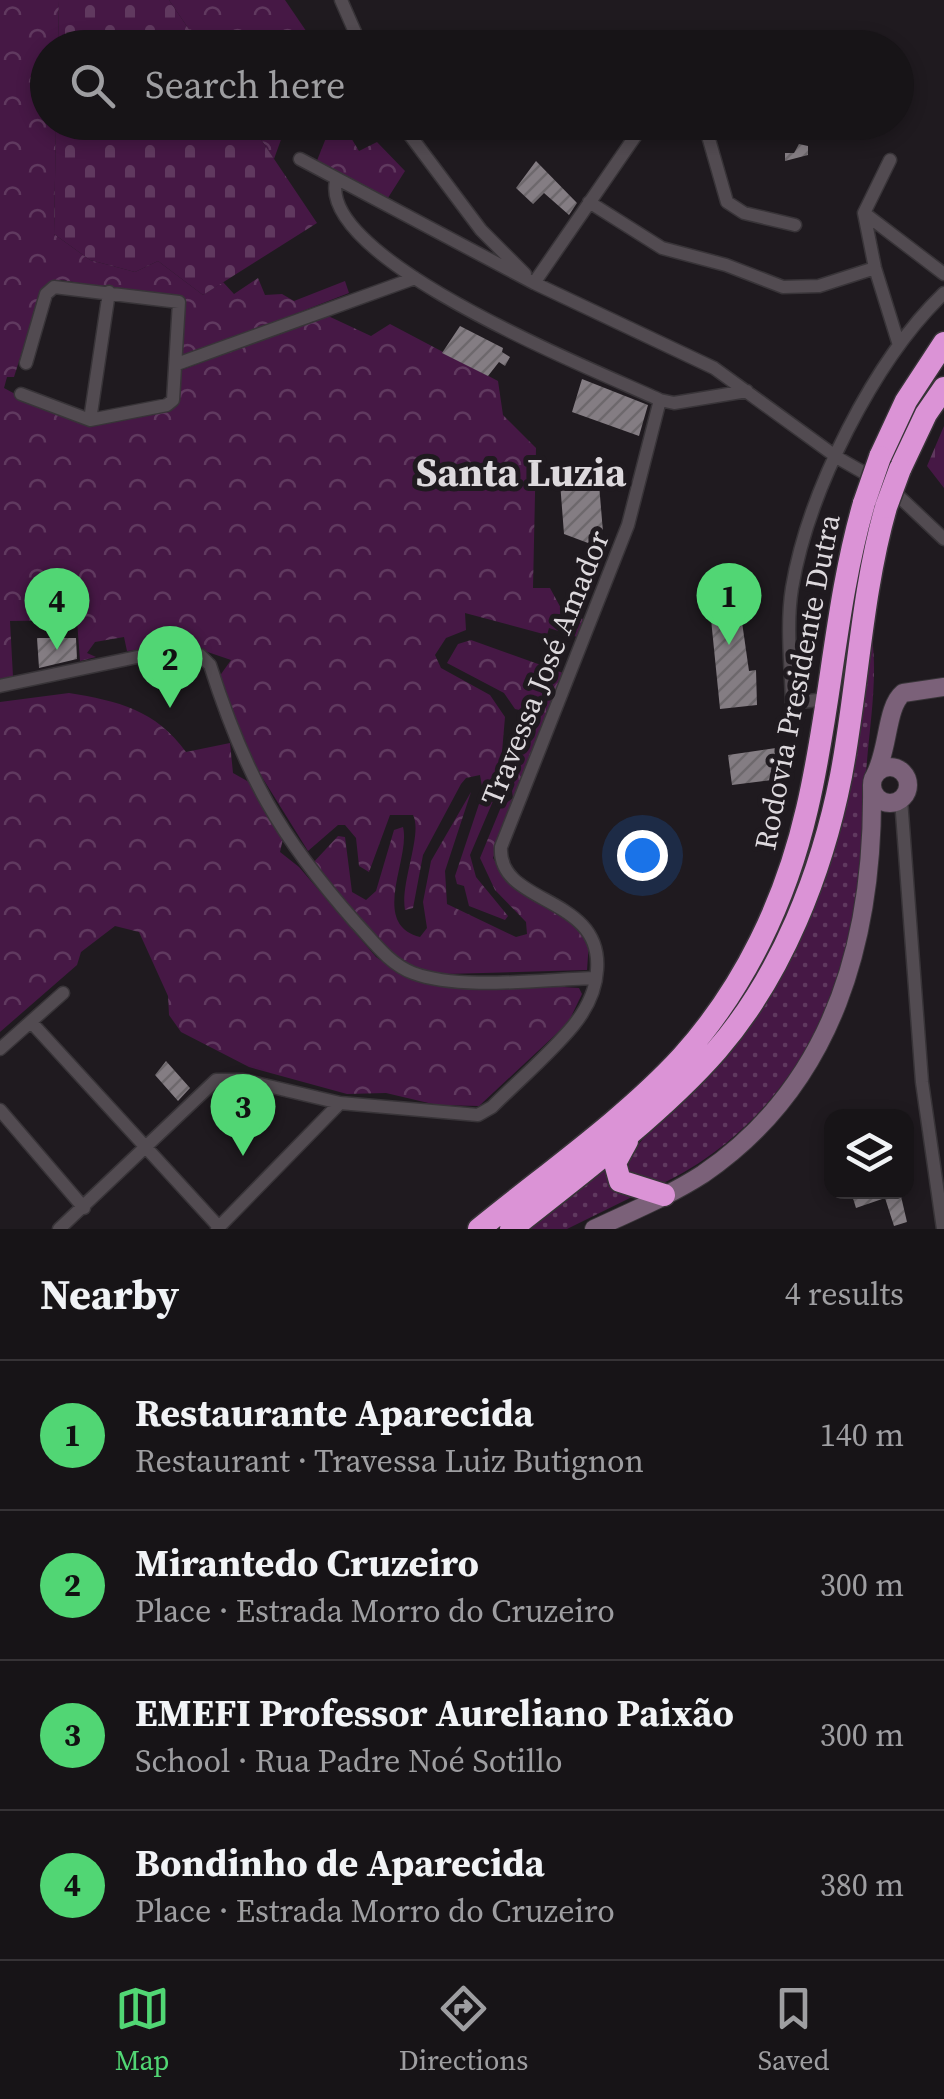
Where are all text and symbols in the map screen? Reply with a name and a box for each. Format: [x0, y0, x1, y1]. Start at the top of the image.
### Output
search box [30, 30, 914, 140]
icon: search [65, 58, 120, 113]
text: Search here [145, 59, 345, 111]
district label: Santa Luzia [416, 445, 627, 499]
street label: Rodovia Presidente Dutra [744, 510, 850, 853]
street label: Travessa José Amador [471, 524, 619, 812]
pin: 1 [696, 562, 762, 645]
pin: 4 [24, 568, 90, 650]
pin: 2 [138, 626, 202, 708]
your location [617, 830, 668, 881]
pin: 3 [210, 1074, 276, 1156]
map controls [824, 1109, 914, 1199]
button: layers [824, 1109, 914, 1199]
text: Nearby [40, 1265, 179, 1323]
text: 4 results [785, 1272, 904, 1316]
text: Restaurante Aparecida [135, 1387, 534, 1439]
text: 1 [64, 1413, 81, 1457]
text: 140 m [820, 1413, 904, 1457]
text: Restaurant · Travessa Luiz Butignon [135, 1439, 644, 1483]
text: Mirantedo Cruzeiro [135, 1537, 479, 1589]
text: 2 [64, 1563, 81, 1607]
text: 300 m [820, 1563, 904, 1607]
text: Place · Estrada Morro do Cruzeiro [135, 1589, 615, 1633]
text: EMEFI Professor Aureliano Paixão [135, 1687, 734, 1739]
text: 3 [64, 1713, 81, 1757]
text: 300 m [820, 1713, 904, 1757]
text: School · Rua Padre Noé Sotillo [135, 1739, 563, 1783]
text: Bondinho de Aparecida [135, 1837, 545, 1889]
text: 4 [64, 1863, 81, 1907]
text: 380 m [820, 1863, 904, 1907]
text: Place · Estrada Morro do Cruzeiro [135, 1889, 615, 1933]
tab: Map [115, 1981, 170, 2079]
tab: Directions [399, 1981, 528, 2079]
tab: Saved [758, 1981, 829, 2079]

